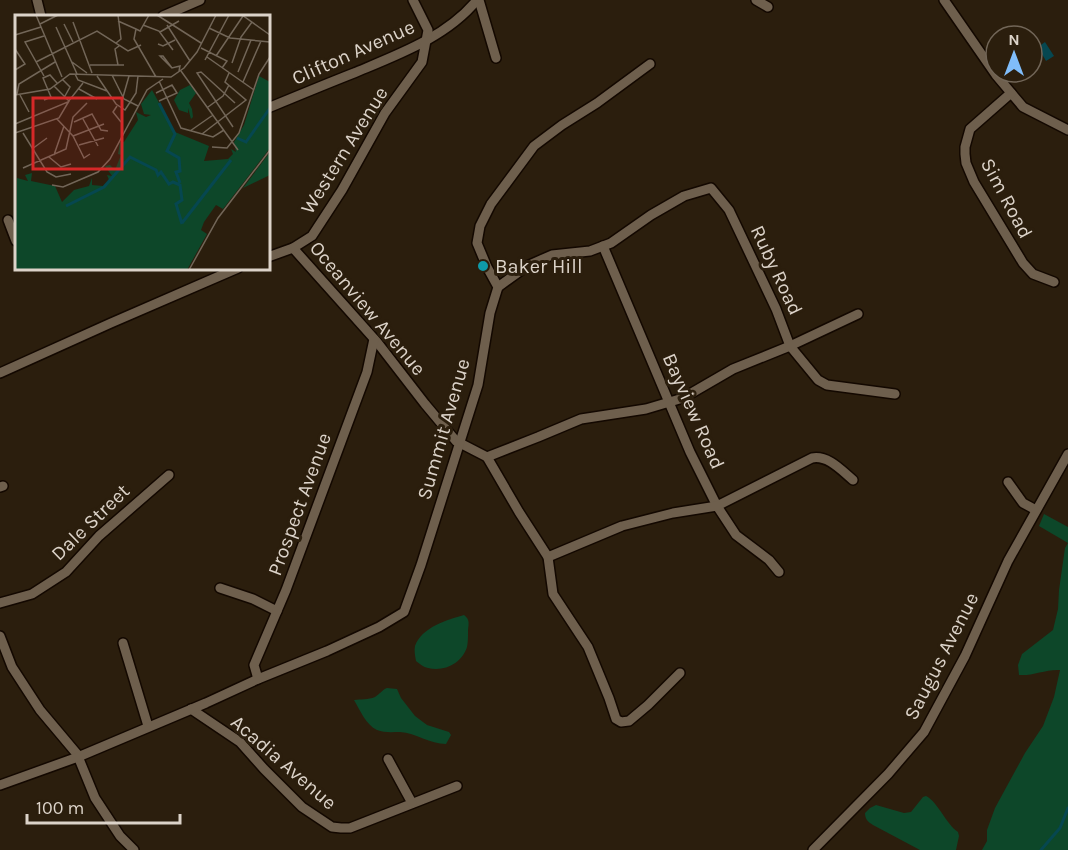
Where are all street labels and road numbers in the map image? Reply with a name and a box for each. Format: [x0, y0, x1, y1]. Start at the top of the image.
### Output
street label: Clifton Avenue [288, 15, 418, 90]
street label: Western Avenue [296, 82, 393, 218]
street label: Sim Road [976, 154, 1037, 242]
street label: Ruby Road [746, 222, 807, 319]
street label: Oceanview Avenue [305, 237, 430, 380]
street label: Bayview Road [658, 350, 729, 473]
street label: Summit Avenue [412, 356, 475, 502]
street label: Prospect Avenue [263, 430, 336, 579]
street label: Dale Street [46, 479, 135, 565]
street label: Saugus Avenue [899, 589, 983, 724]
street label: Acadia Avenue [226, 710, 341, 814]

